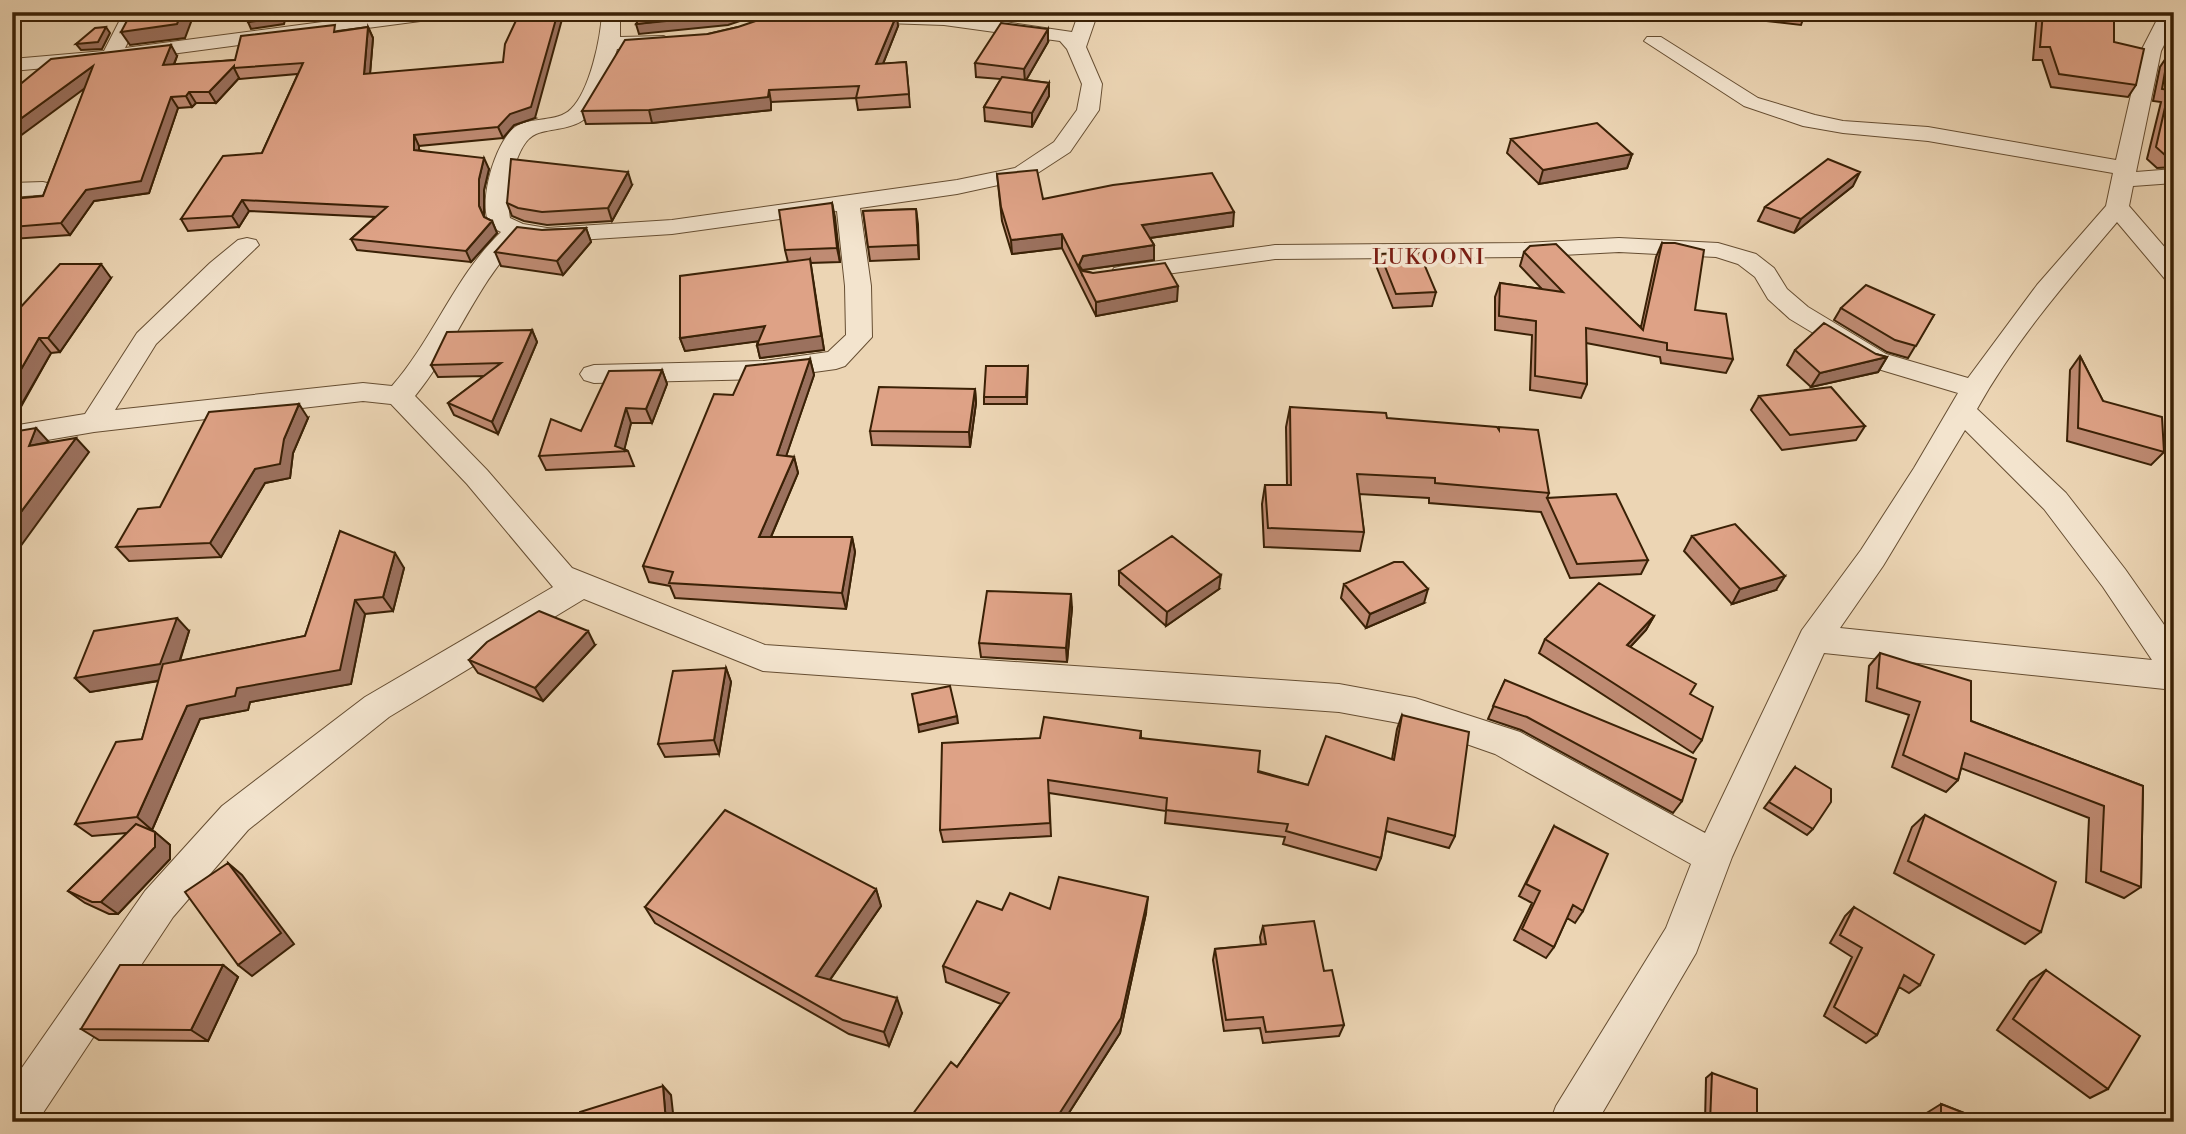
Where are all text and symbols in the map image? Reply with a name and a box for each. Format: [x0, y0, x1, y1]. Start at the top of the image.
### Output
district label: LUKOONI [1372, 245, 1486, 271]

